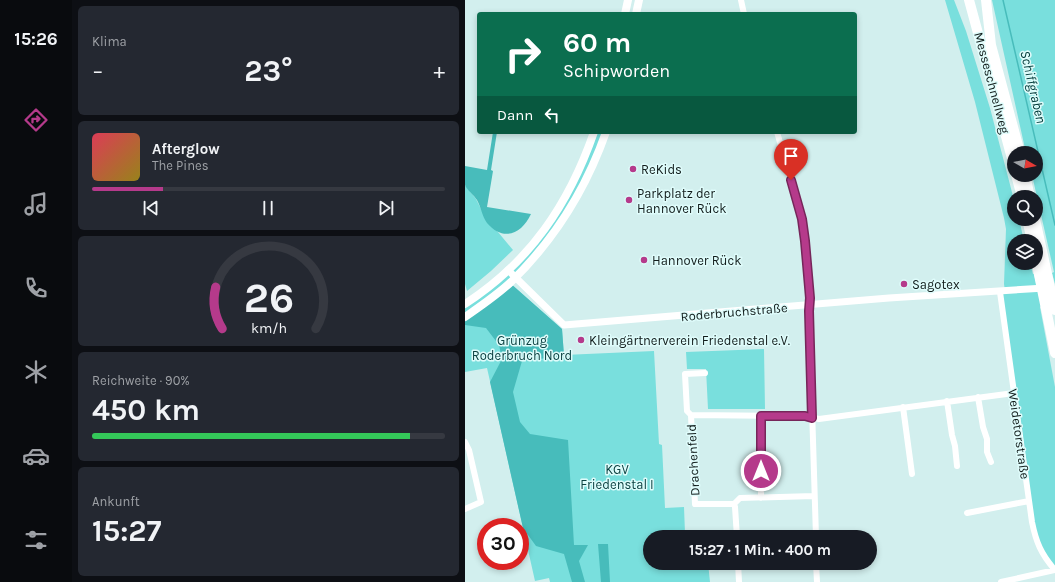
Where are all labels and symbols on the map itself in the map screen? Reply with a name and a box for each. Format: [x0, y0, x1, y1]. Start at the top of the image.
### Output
street label: Messeschnellweg [971, 31, 1013, 136]
water label: Schiffgraben [1016, 49, 1050, 125]
pin [774, 139, 808, 180]
north arrow [1007, 146, 1043, 182]
place label: ReKids [641, 162, 682, 177]
marker: ReKids [628, 164, 638, 174]
place label: Parkplatz der Hannover Rück [637, 186, 727, 216]
marker: Parkplatz der Hannover Rück [624, 195, 634, 205]
place label: Hannover Rück [652, 253, 742, 268]
marker: Hannover Rück [639, 255, 649, 265]
place label: Sagotex [912, 277, 960, 292]
marker: Sagotex [899, 279, 909, 289]
street label: Roderbruchstraße [680, 300, 788, 324]
park label: Grünzug Roderbruch Nord [472, 333, 572, 363]
place label: Kleingärtnerverein Friedenstal e.V. [589, 333, 790, 348]
marker: Kleingärtnerverein Friedenstal e.V. [576, 335, 586, 345]
street label: Weidetorstraße [1005, 388, 1033, 480]
street label: Drachenfeld [684, 424, 702, 496]
position arrow [740, 450, 782, 492]
park label: KGV Friedenstal I [580, 462, 654, 492]
speed limit sign: 30 [477, 518, 529, 570]

